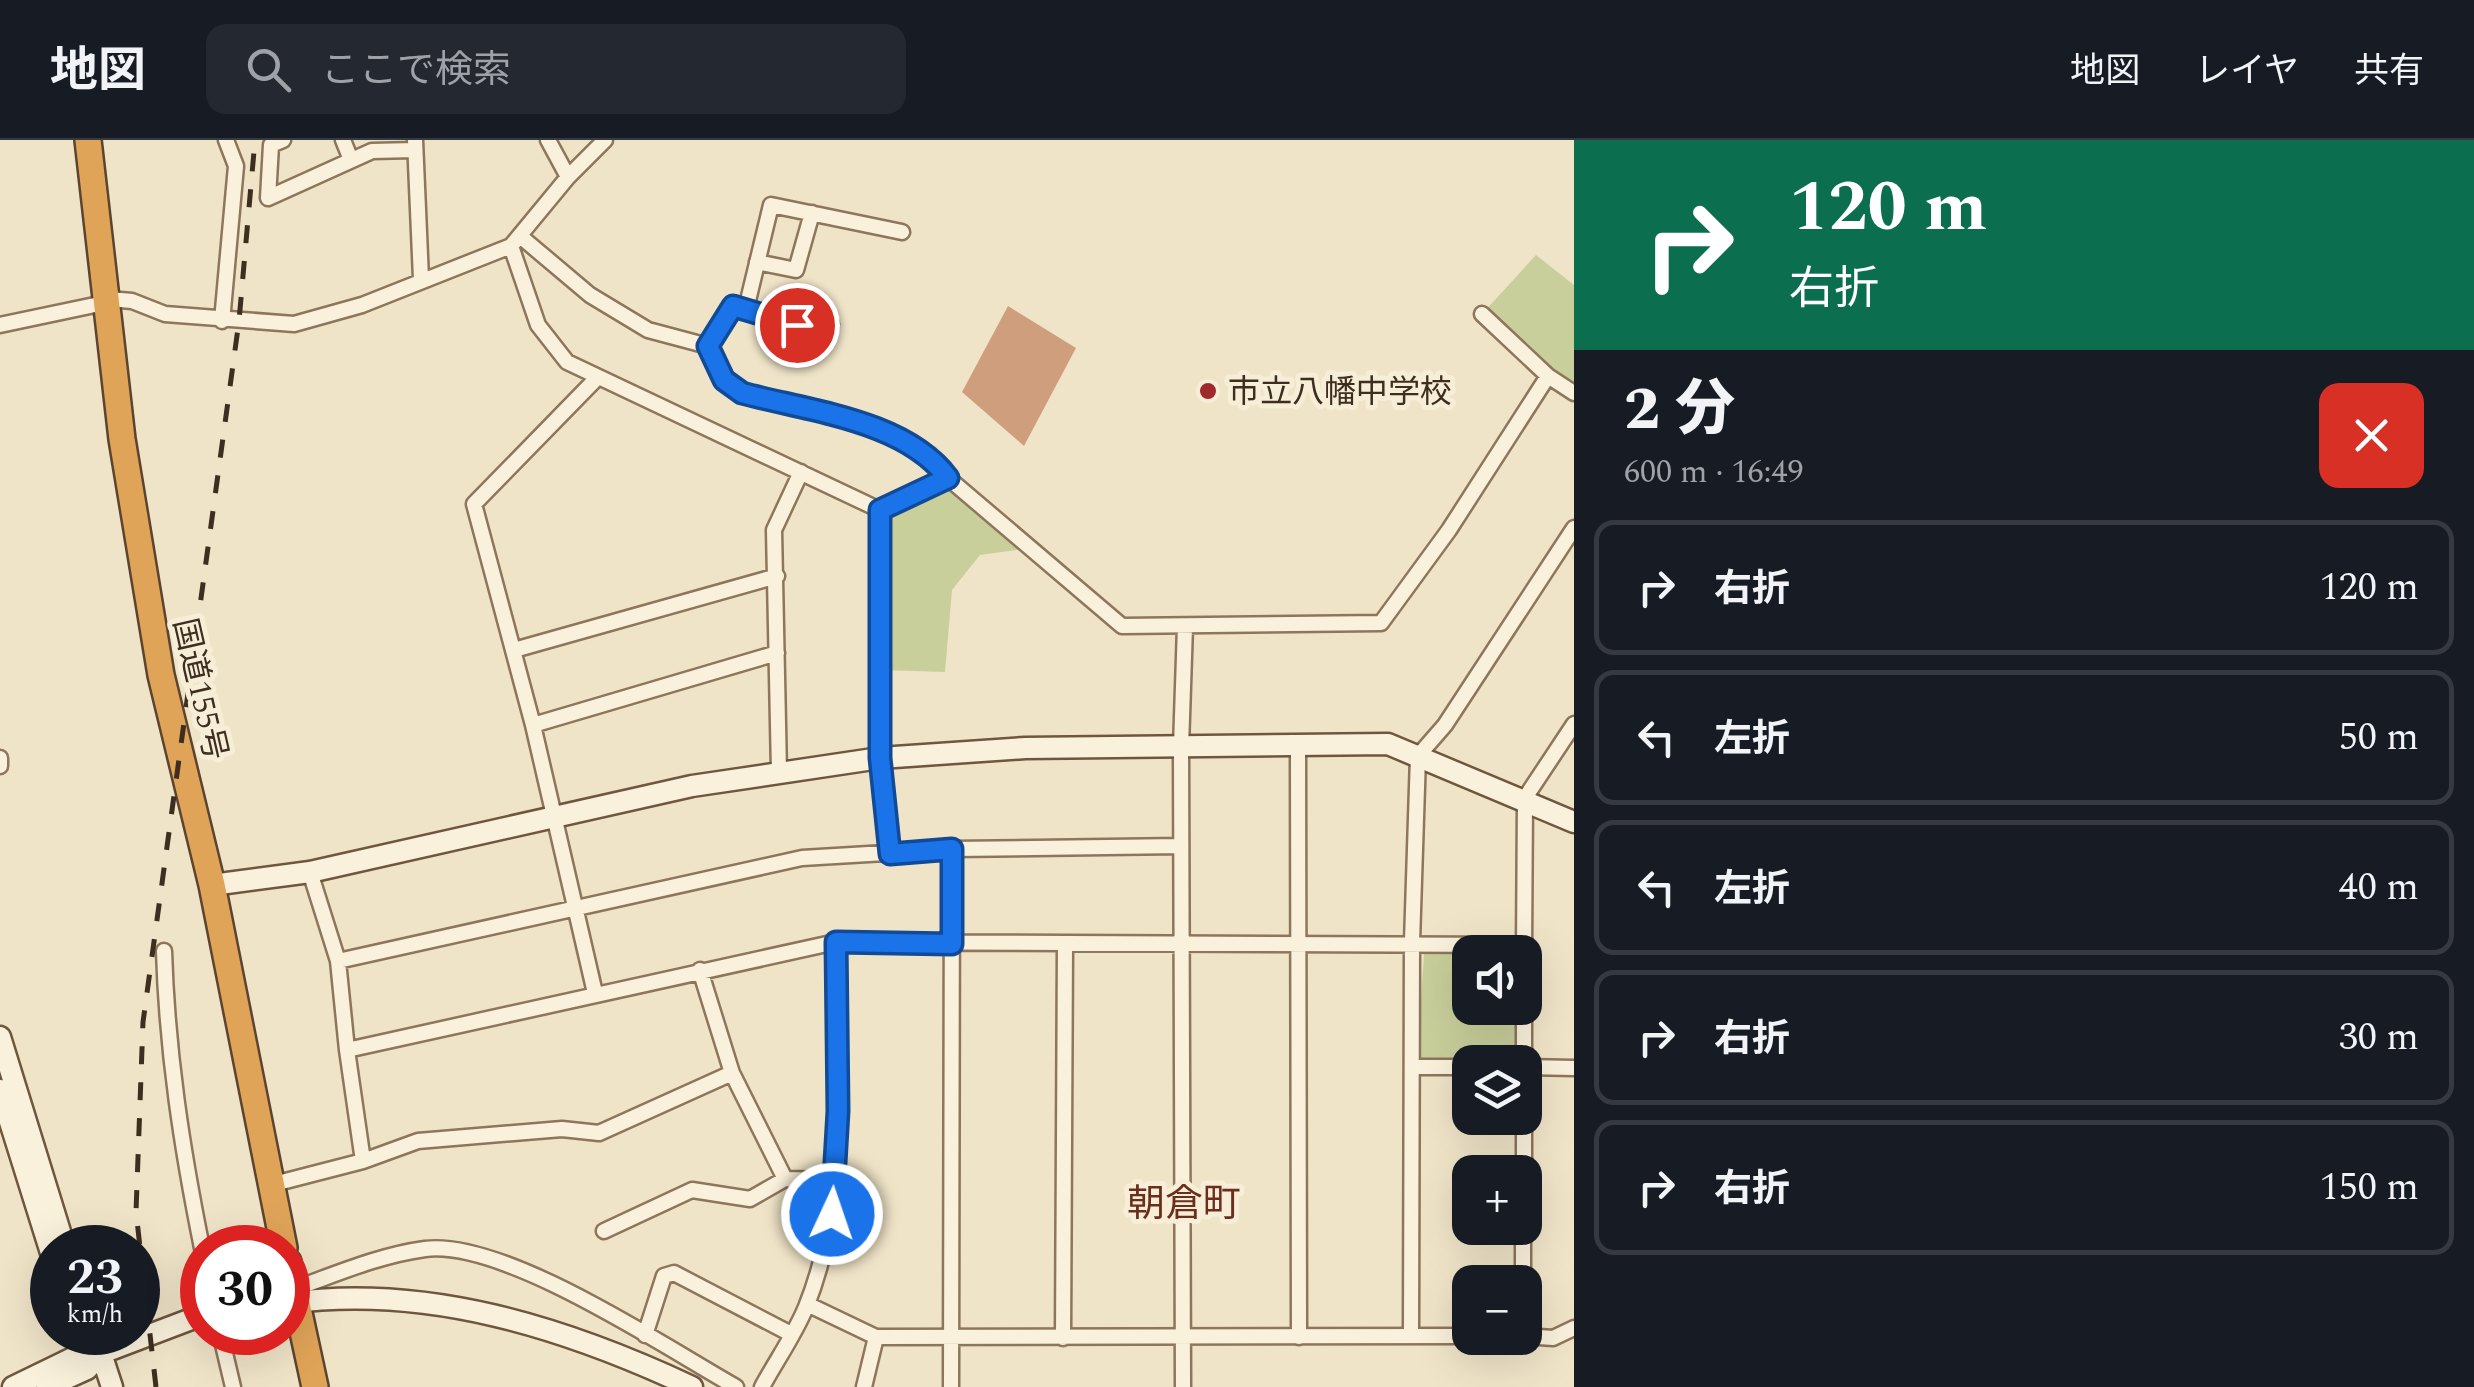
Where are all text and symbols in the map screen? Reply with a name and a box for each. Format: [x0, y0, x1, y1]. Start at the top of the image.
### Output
search box [206, 24, 906, 114]
text: 地図 [50, 35, 146, 108]
icon: search [241, 42, 296, 97]
text: ここで検索 [321, 42, 511, 100]
text: 地図 [2070, 45, 2140, 98]
text: レイヤ [2195, 45, 2299, 98]
text: 共有 [2354, 45, 2424, 98]
text: 120 m [1789, 155, 1987, 261]
icon: right [1624, 180, 1754, 310]
text: 右折 [1789, 255, 1879, 324]
pin [755, 283, 840, 368]
icon: arrive [770, 298, 825, 353]
text: 2 分 [1624, 364, 1735, 456]
place label: 市立八幡中学校 [1228, 368, 1452, 417]
marker: 市立八幡中学校 [1197, 380, 1219, 402]
button: close [2319, 383, 2424, 488]
text: 600 m · 16:49 [1624, 448, 1804, 497]
text: 120 m [2320, 559, 2419, 617]
icon: right [1629, 560, 1684, 615]
text: 右折 [1714, 561, 1790, 619]
street label: 国道155号 [159, 614, 240, 765]
text: 50 m [2339, 709, 2419, 767]
icon: left [1629, 710, 1684, 765]
text: 左折 [1714, 711, 1790, 769]
text: 40 m [2339, 859, 2419, 917]
icon: left [1629, 860, 1684, 915]
text: 左折 [1714, 861, 1790, 919]
map controls [1452, 935, 1542, 1355]
button: sound [1452, 935, 1542, 1025]
text: 30 m [2339, 1009, 2419, 1067]
icon: right [1629, 1010, 1684, 1065]
text: 右折 [1714, 1011, 1790, 1069]
button: layers [1452, 1045, 1542, 1135]
button: + [1452, 1155, 1542, 1245]
text: 150 m [2320, 1159, 2419, 1217]
icon: right [1629, 1160, 1684, 1215]
text: 右折 [1714, 1161, 1790, 1219]
position arrow [780, 1162, 884, 1266]
district label: 朝倉町 [1127, 1176, 1241, 1234]
speed limit sign: 30 [180, 1225, 310, 1355]
text: 23 [67, 1240, 123, 1316]
button: − [1452, 1265, 1542, 1355]
text: km/h [67, 1296, 123, 1334]

